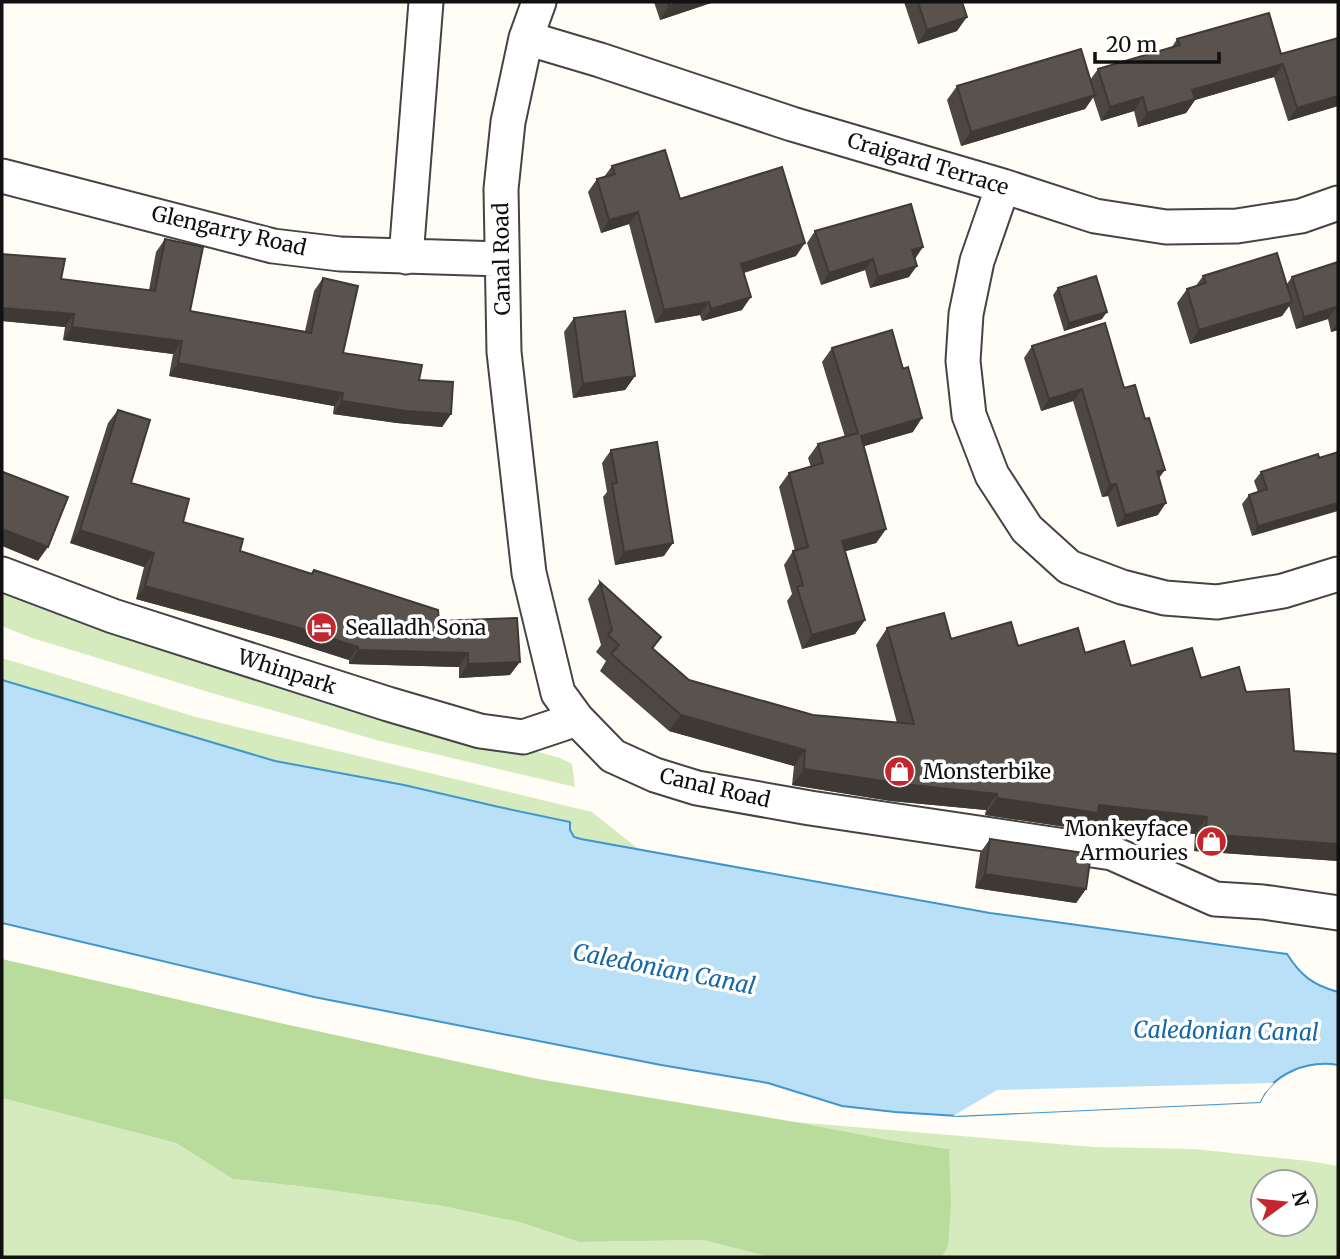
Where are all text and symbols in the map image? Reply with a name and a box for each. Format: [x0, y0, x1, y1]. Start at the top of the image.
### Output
scale bar [1095, 21, 1219, 65]
text: 20 m [1106, 31, 1158, 58]
street label: Craigard Terrace [844, 126, 1012, 201]
street label: Glengarry Road [149, 200, 309, 261]
street label: Canal Road [487, 202, 516, 316]
hotel icon: Sealladh Sona [305, 611, 339, 645]
place label: Sealladh Sona [345, 614, 486, 641]
street label: Whinpark [233, 643, 341, 700]
shop icon: Monsterbike [883, 755, 917, 789]
place label: Monsterbike [923, 758, 1051, 785]
street label: Canal Road [657, 762, 773, 813]
place label: Monkeyface Armouries [1064, 815, 1188, 866]
shop icon: Monkeyface Armouries [1194, 824, 1228, 858]
water label: Caledonian Canal [570, 937, 758, 1000]
water label: Caledonian Canal [1133, 1014, 1319, 1047]
north arrow [1249, 1168, 1319, 1238]
text: N [1287, 1188, 1314, 1209]

